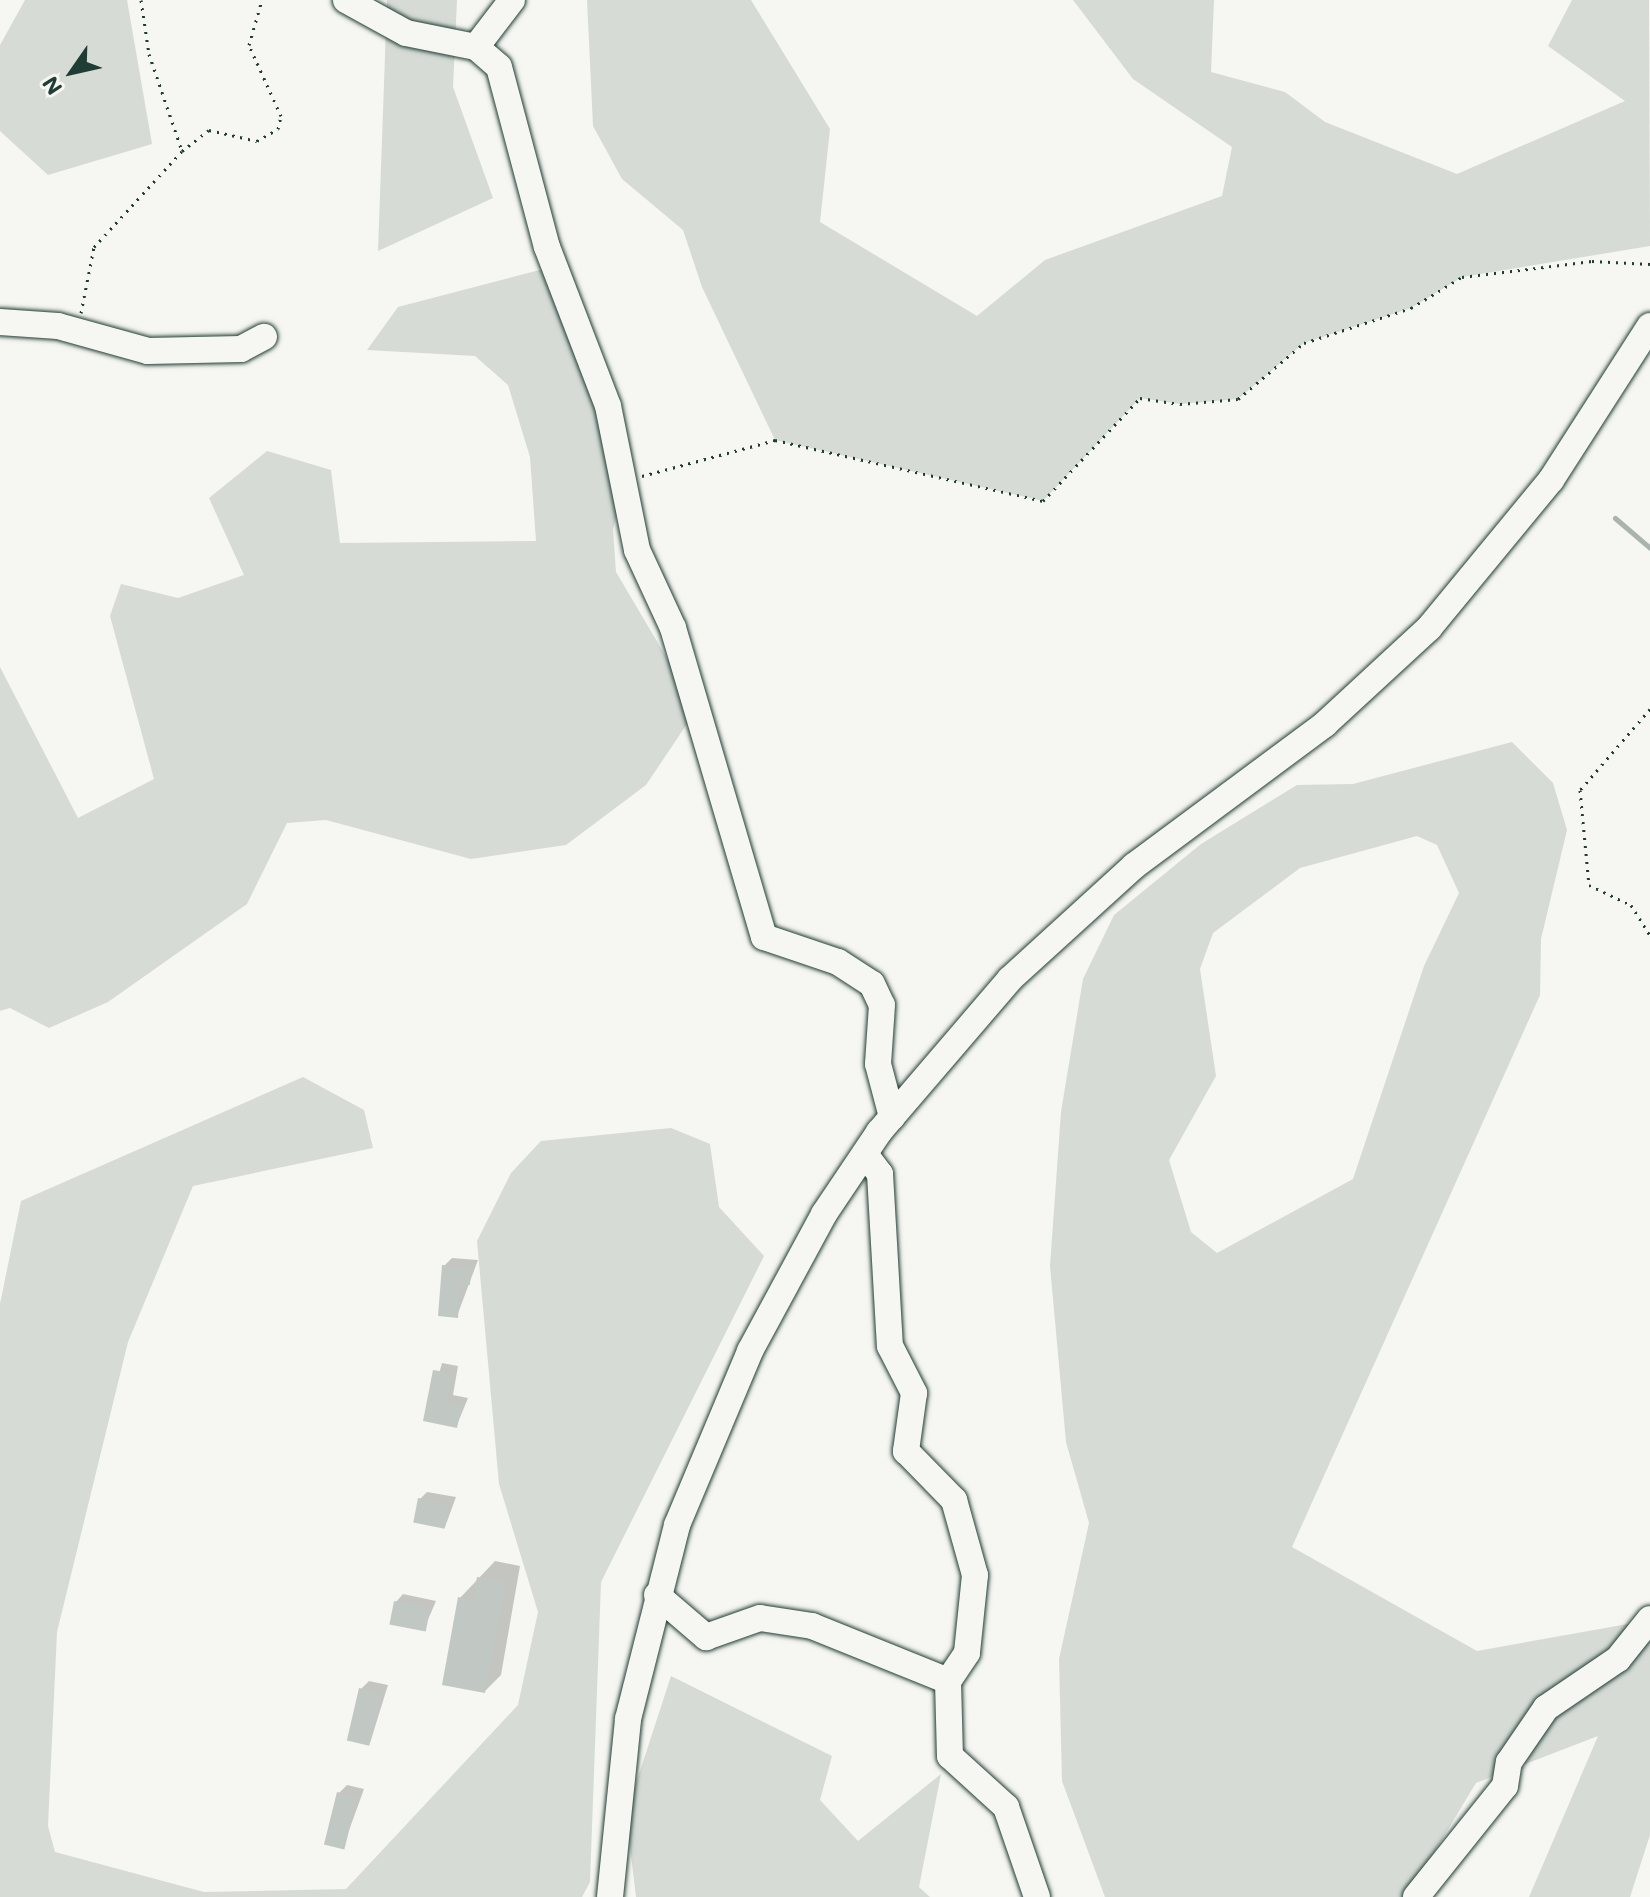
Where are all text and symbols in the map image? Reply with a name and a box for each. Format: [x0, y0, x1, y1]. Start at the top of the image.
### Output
north arrow [32, 32, 112, 112]
text: N [35, 71, 68, 101]

